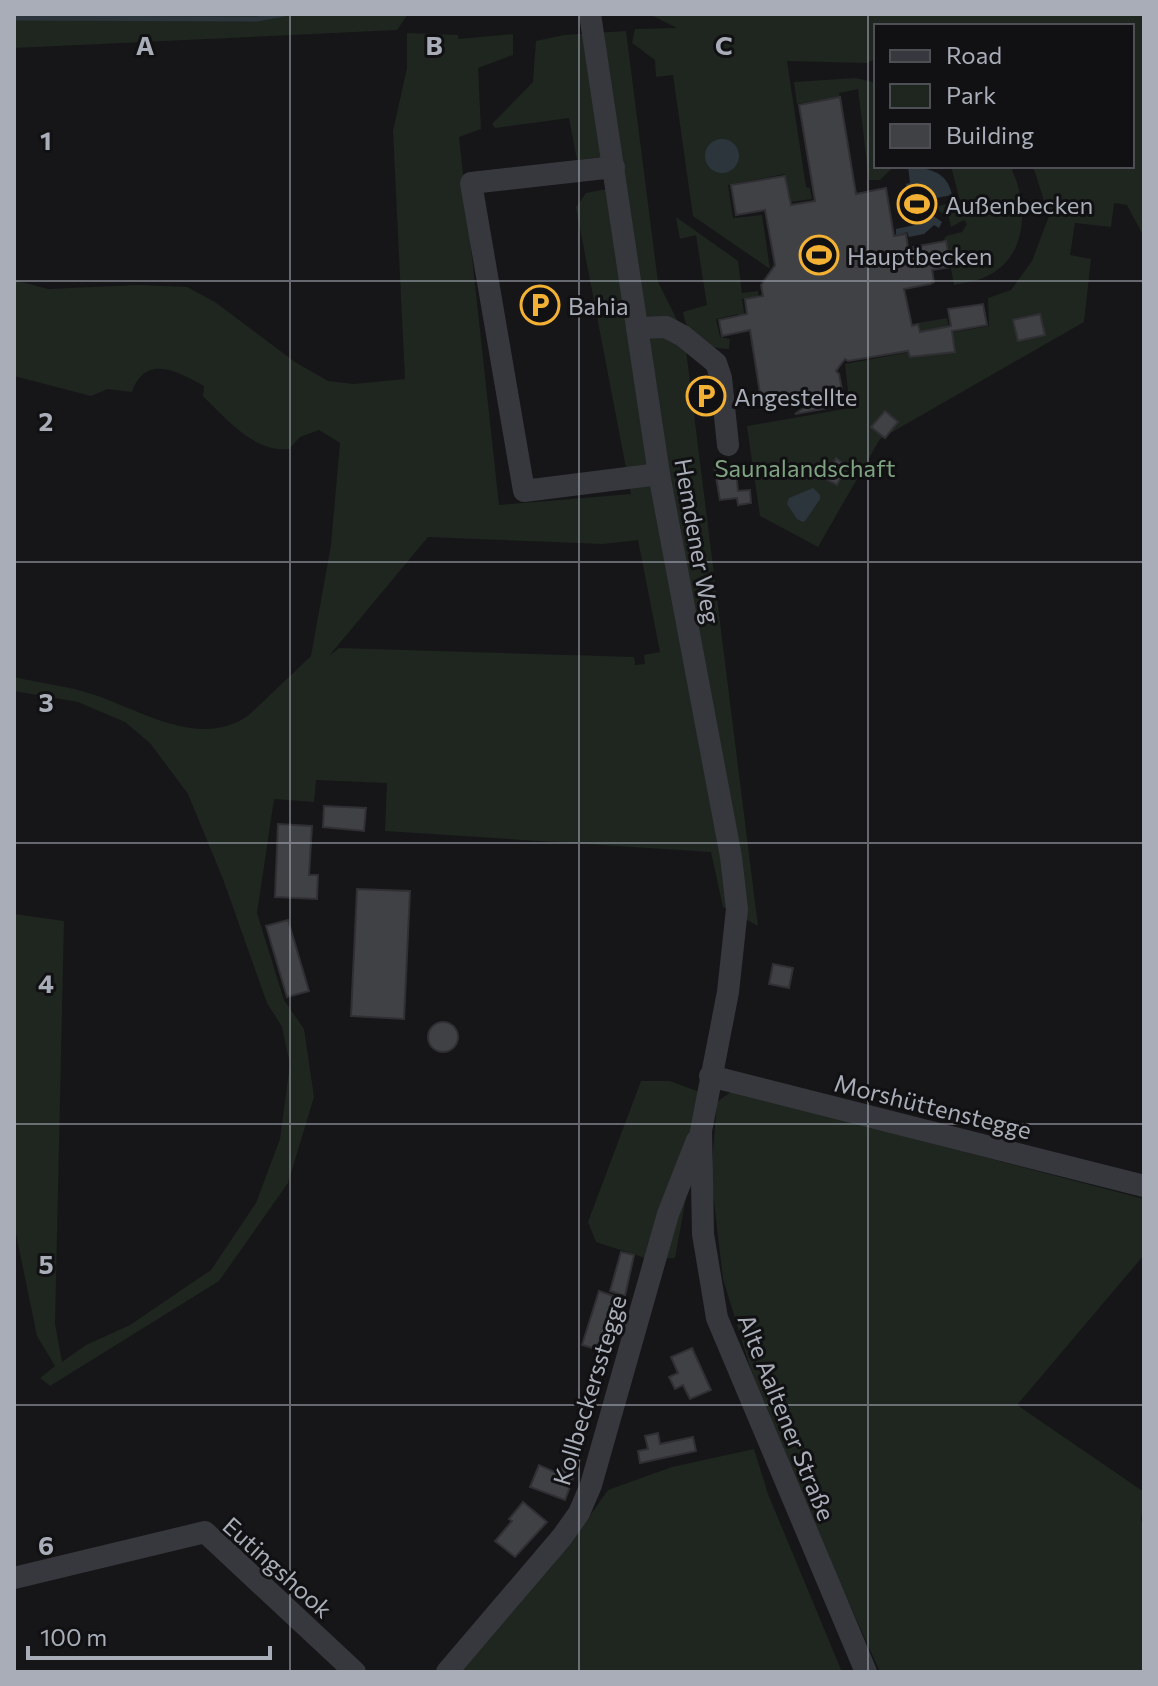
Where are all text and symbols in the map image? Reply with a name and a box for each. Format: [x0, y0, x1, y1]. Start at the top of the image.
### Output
legend [874, 24, 1134, 168]
text: A [136, 29, 155, 60]
text: B [425, 29, 443, 60]
text: C [715, 29, 733, 60]
text: Road [946, 40, 1002, 69]
text: Park [946, 80, 996, 109]
text: Building [946, 120, 1034, 149]
text: 1 [40, 124, 52, 155]
sports icon: Außenbecken [896, 183, 938, 225]
place label: Außenbecken [945, 190, 1093, 219]
sports icon: Hauptbecken [798, 234, 840, 276]
place label: Hauptbecken [847, 241, 992, 270]
parking icon: Bahia [519, 284, 561, 326]
place label: Bahia [568, 291, 629, 320]
parking icon: Angestellte [685, 375, 727, 417]
place label: Angestellte [734, 382, 857, 411]
text: 2 [39, 405, 53, 436]
park label: Saunalandschaft [714, 453, 896, 482]
street label: Hemdener Weg [669, 456, 727, 626]
text: 3 [38, 686, 54, 717]
text: 4 [38, 967, 54, 998]
street label: Morshüttenstegge [831, 1067, 1035, 1145]
text: 5 [38, 1248, 54, 1279]
street label: Kollbeckersstegge [546, 1291, 632, 1489]
street label: Alte Aaltener Straße [732, 1309, 842, 1525]
street label: Eutingshook [217, 1510, 339, 1624]
text: 6 [38, 1529, 54, 1560]
scale bar [28, 1610, 270, 1660]
text: 100 m [40, 1622, 107, 1651]

